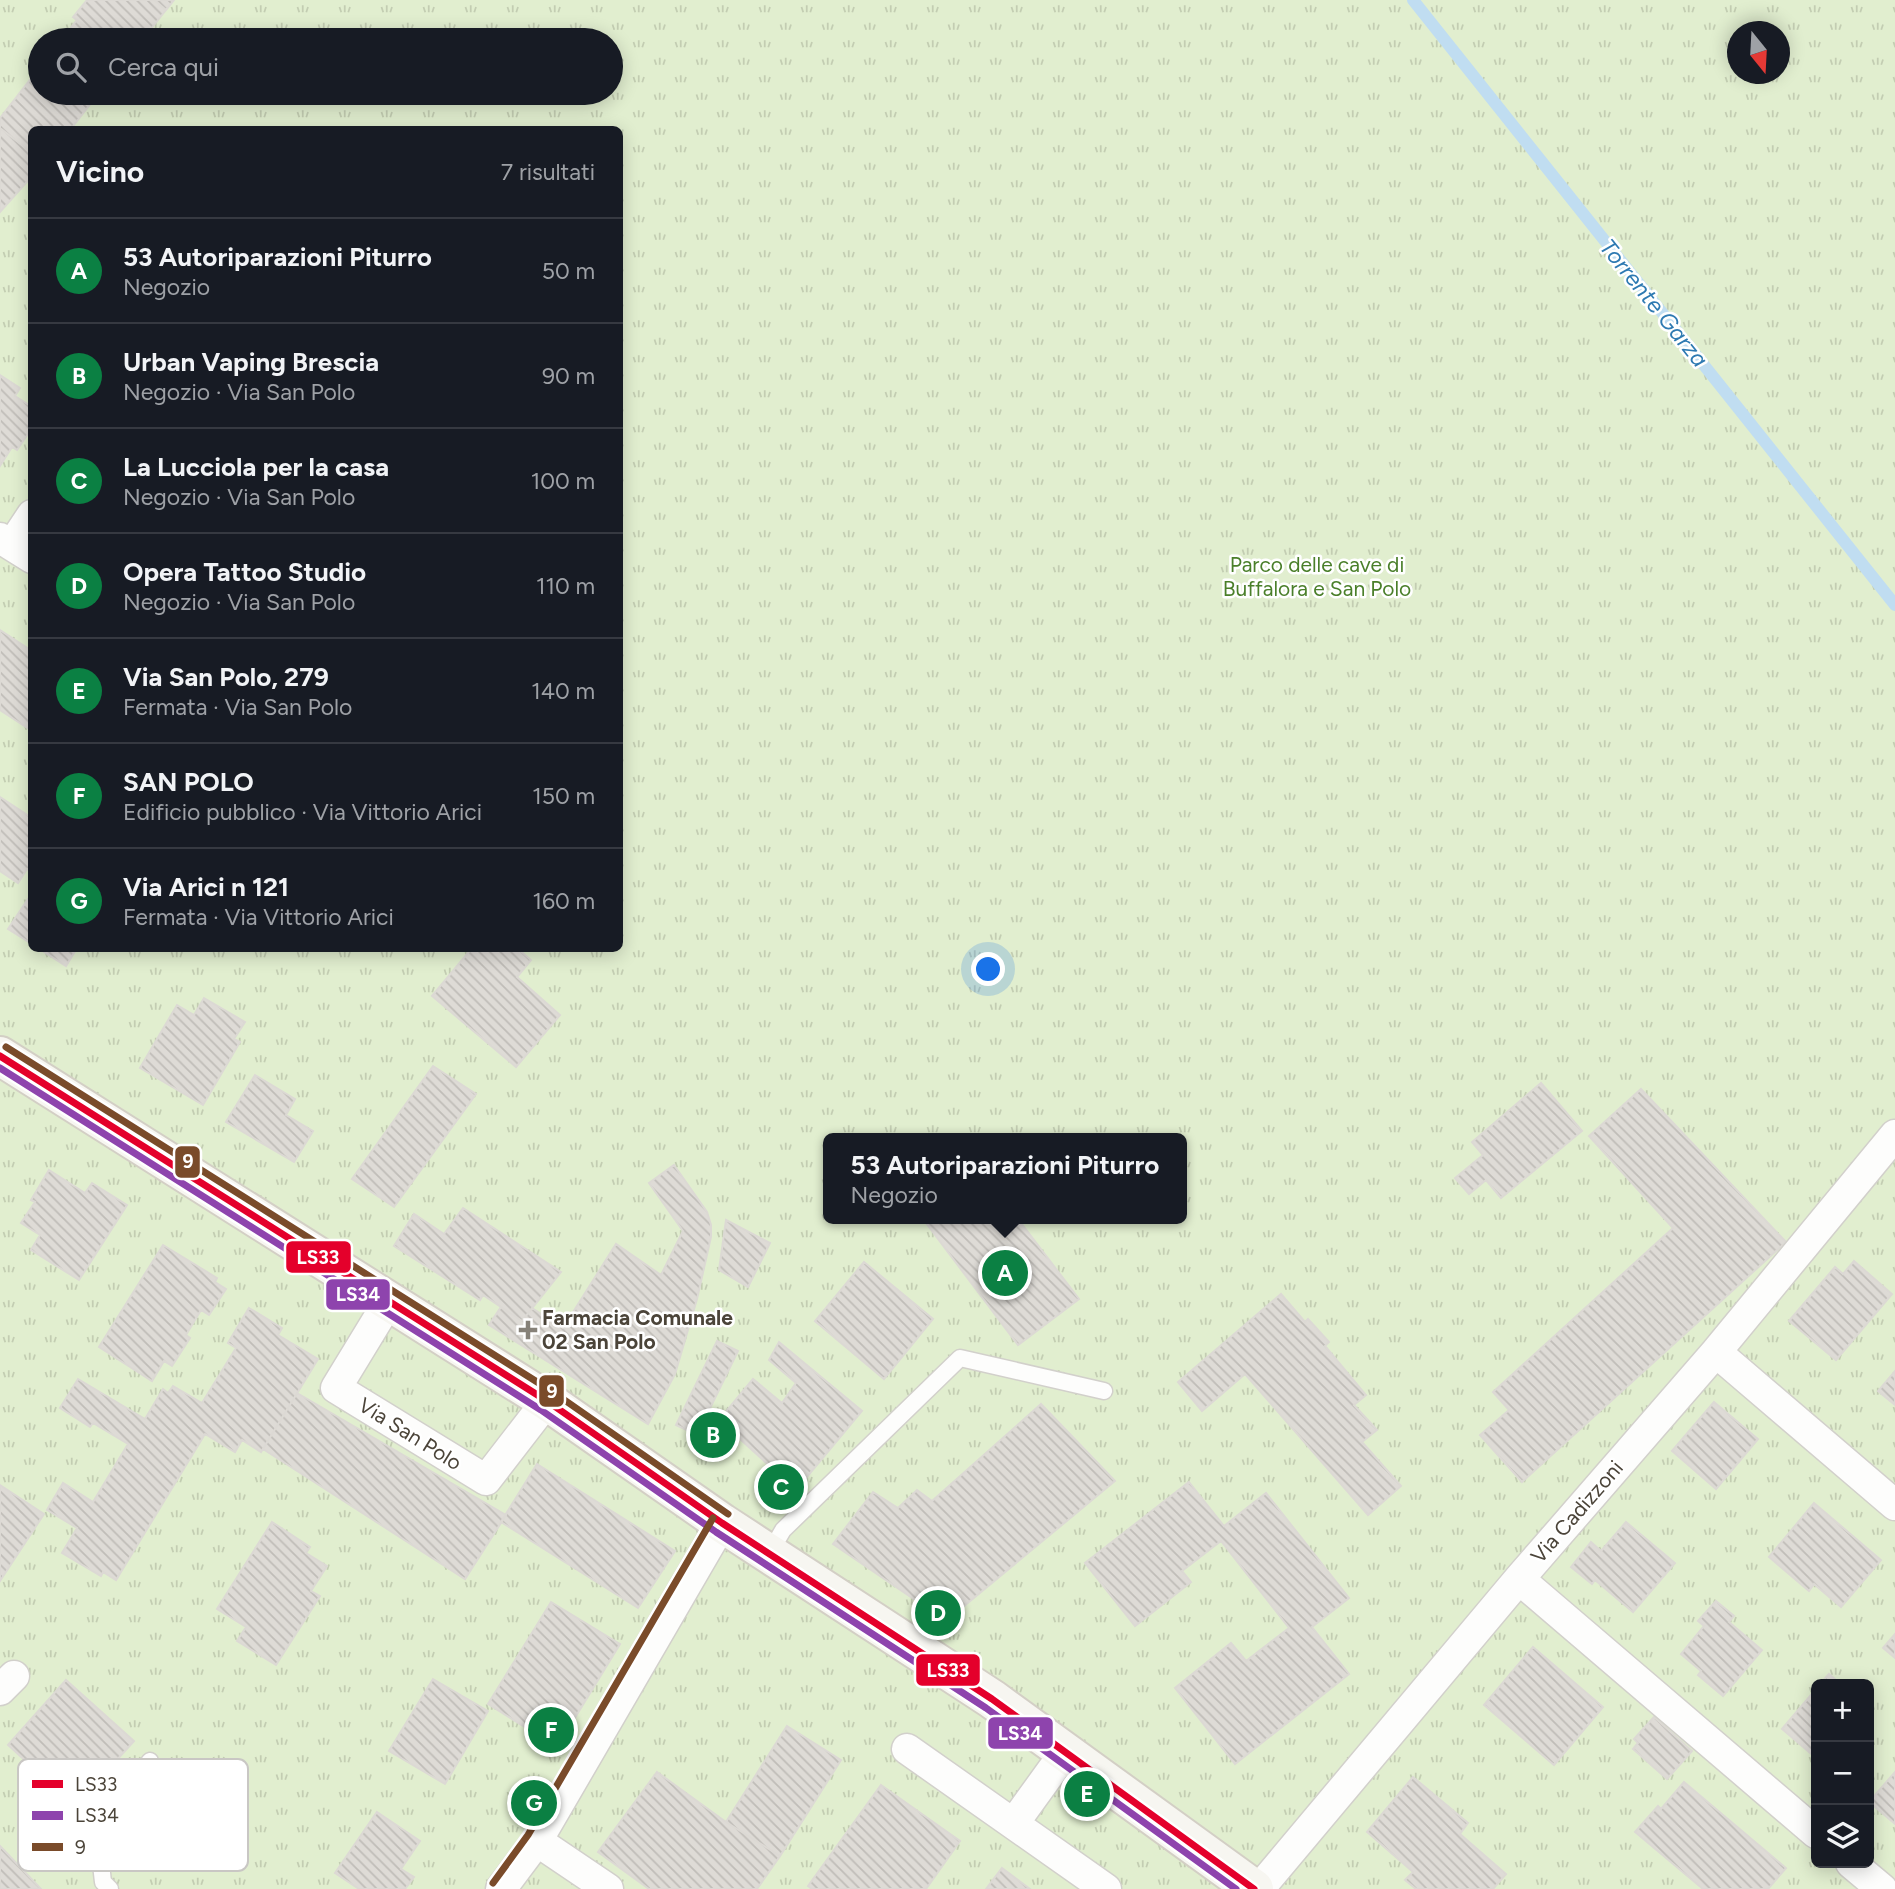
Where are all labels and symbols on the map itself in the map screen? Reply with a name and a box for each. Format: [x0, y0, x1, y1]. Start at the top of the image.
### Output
north arrow [1727, 21, 1790, 84]
water label: Torrente Garza [1594, 233, 1714, 373]
park label: Parco delle cave di Buffalora e San Polo [1223, 552, 1411, 601]
your location [971, 952, 1005, 986]
line badge: 9 [174, 1145, 201, 1179]
text: 9 [182, 1150, 194, 1173]
line badge: LS33 [285, 1240, 352, 1274]
text: LS33 [297, 1246, 339, 1269]
pin: A [982, 1247, 1028, 1299]
line badge: LS34 [325, 1278, 391, 1311]
text: LS34 [336, 1283, 380, 1306]
place label: Farmacia Comunale 02 San Polo [542, 1305, 733, 1354]
marker: Farmacia Comunale 02 San Polo [520, 1322, 536, 1338]
line badge: 9 [538, 1374, 565, 1408]
text: 9 [546, 1380, 558, 1403]
street label: Via San Polo [354, 1392, 466, 1475]
pin: B [690, 1409, 736, 1461]
street label: Via Cadizzoni [1525, 1455, 1628, 1568]
pin: C [758, 1461, 804, 1513]
pin: D [915, 1587, 961, 1639]
line badge: LS33 [915, 1653, 981, 1687]
text: LS33 [927, 1659, 969, 1682]
pin: F [528, 1704, 574, 1756]
line badge: LS34 [987, 1716, 1054, 1750]
text: LS34 [998, 1722, 1042, 1745]
legend [18, 1759, 248, 1871]
pin: E [1064, 1768, 1110, 1820]
text: LS33 [75, 1773, 117, 1796]
pin: G [511, 1777, 557, 1829]
text: LS34 [75, 1804, 119, 1827]
text: 9 [75, 1836, 86, 1859]

